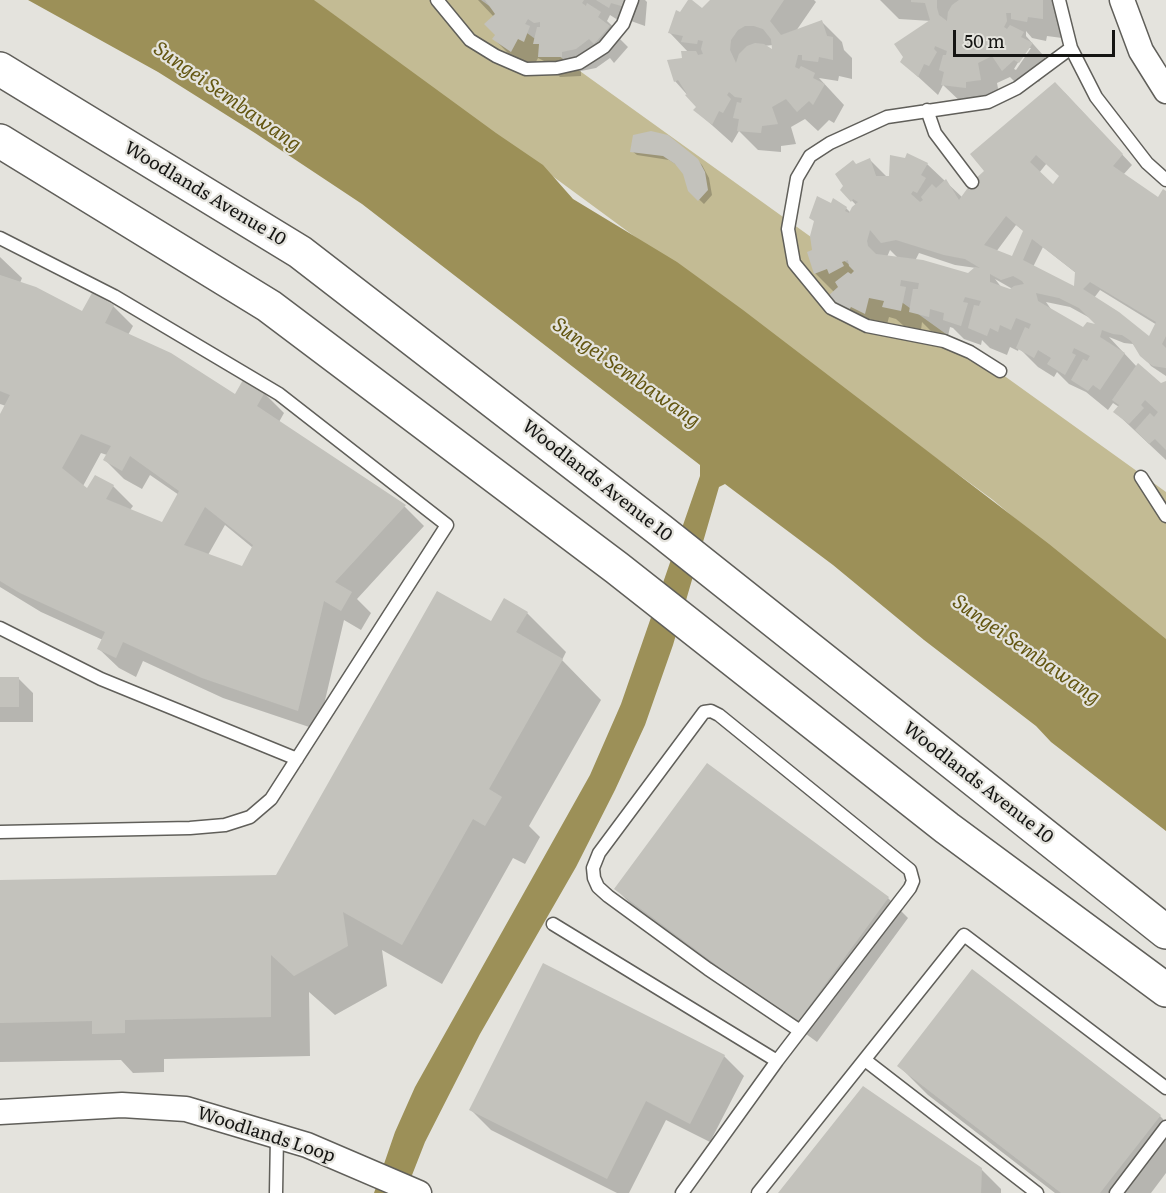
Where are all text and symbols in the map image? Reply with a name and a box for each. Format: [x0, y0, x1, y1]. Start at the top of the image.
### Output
scale bar [956, 18, 1118, 56]
text: 50 m [964, 27, 1005, 54]
water label: Sungei Sembawang [148, 37, 306, 157]
street label: Woodlands Avenue 10 [120, 137, 290, 251]
water label: Sungei Sembawang [547, 313, 705, 433]
street label: Woodlands Avenue 10 [518, 416, 676, 546]
water label: Sungei Sembawang [947, 590, 1105, 710]
street label: Woodlands Avenue 10 [899, 718, 1057, 848]
street label: Woodlands Loop [194, 1103, 338, 1167]

